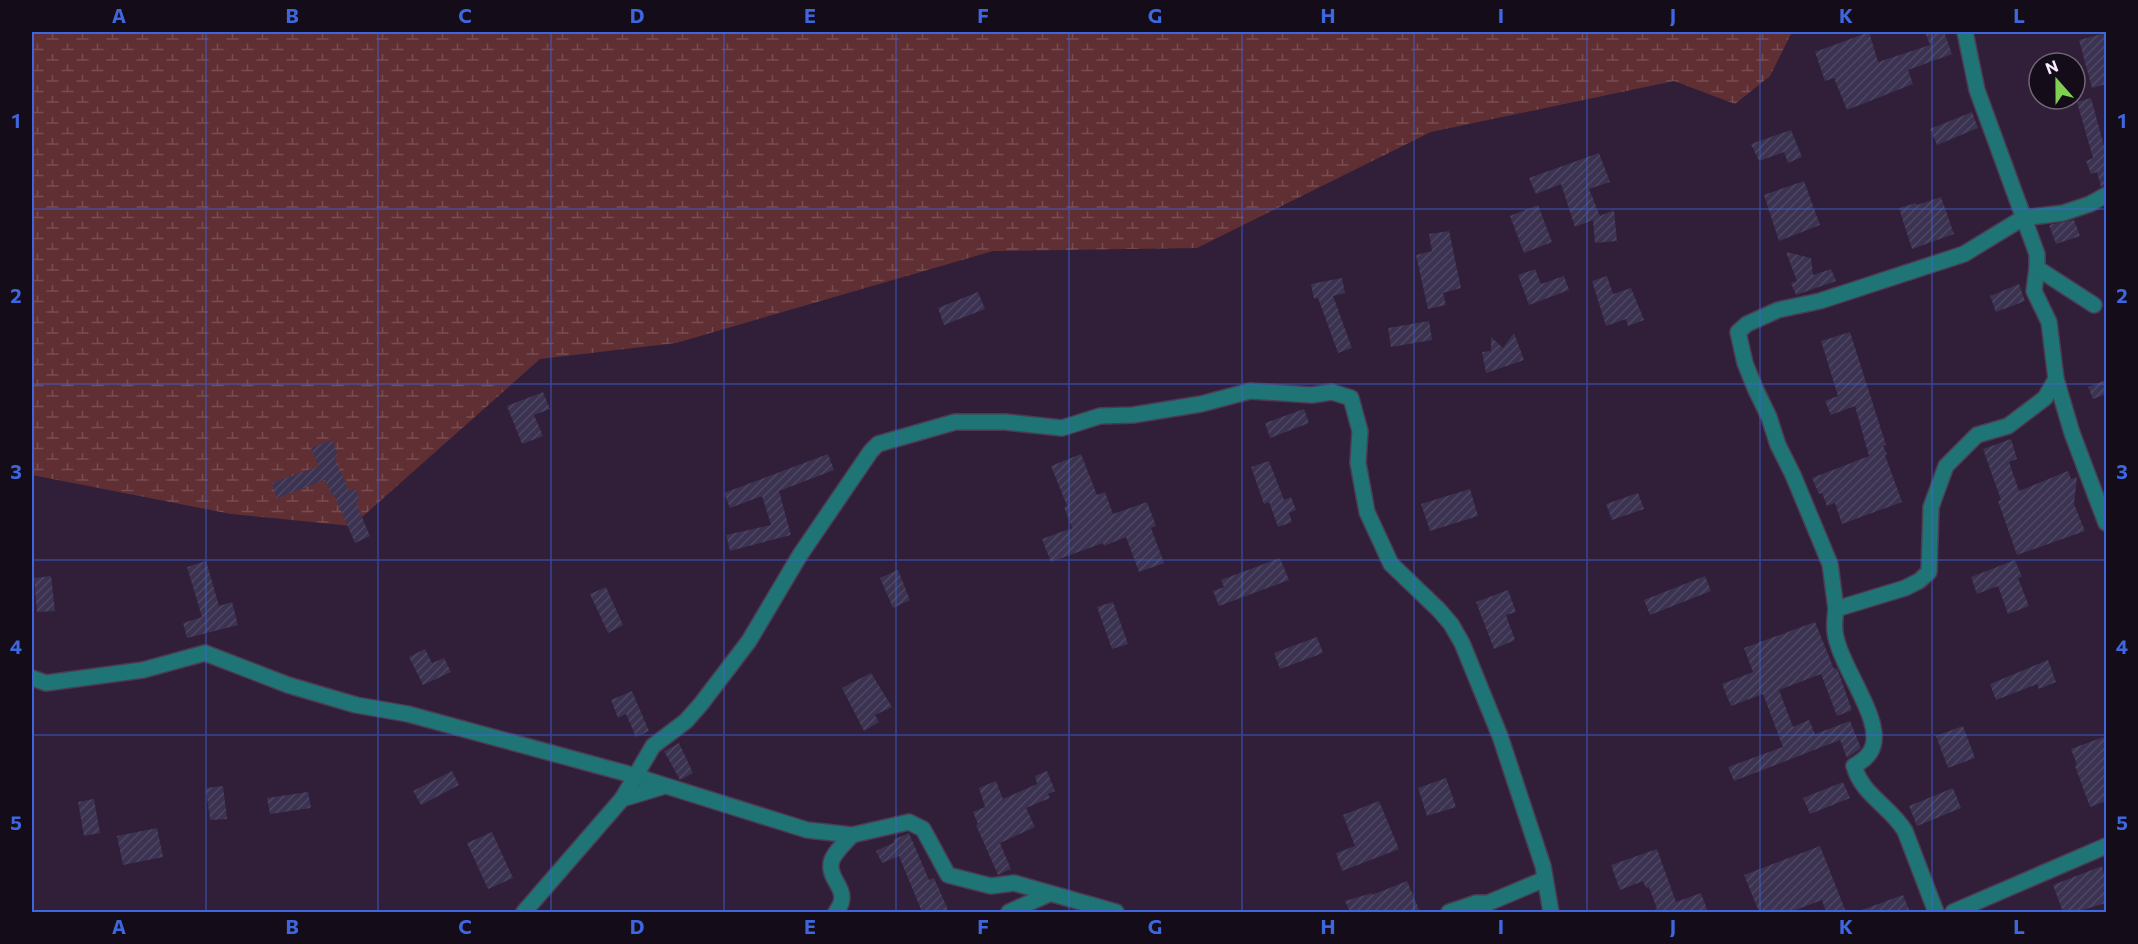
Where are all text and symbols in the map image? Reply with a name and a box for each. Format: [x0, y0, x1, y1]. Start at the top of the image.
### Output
text: A [112, 3, 126, 27]
text: B [285, 3, 299, 27]
text: C [458, 3, 472, 27]
text: D [630, 3, 644, 27]
text: E [804, 3, 816, 27]
text: F [977, 3, 989, 27]
text: G [1148, 3, 1162, 27]
text: H [1321, 3, 1336, 27]
text: I [1498, 3, 1504, 27]
text: J [1670, 3, 1676, 27]
text: K [1839, 3, 1853, 27]
text: L [2013, 3, 2025, 27]
north arrow [2027, 51, 2087, 111]
text: N [2042, 56, 2060, 78]
text: 1 [11, 108, 21, 132]
text: 1 [2117, 108, 2127, 132]
text: 2 [10, 283, 22, 307]
text: 2 [2116, 283, 2128, 307]
text: 3 [10, 459, 22, 483]
text: 3 [2116, 459, 2128, 483]
text: 4 [10, 634, 22, 658]
text: 4 [2116, 634, 2128, 658]
text: 5 [10, 810, 22, 834]
text: 5 [2116, 810, 2128, 834]
text: A [112, 914, 126, 938]
text: B [285, 914, 299, 938]
text: C [458, 914, 472, 938]
text: D [630, 914, 644, 938]
text: E [804, 914, 816, 938]
text: F [977, 914, 989, 938]
text: G [1148, 914, 1162, 938]
text: H [1321, 914, 1336, 938]
text: I [1498, 914, 1504, 938]
text: J [1670, 914, 1676, 938]
text: K [1839, 914, 1853, 938]
text: L [2013, 914, 2025, 938]

